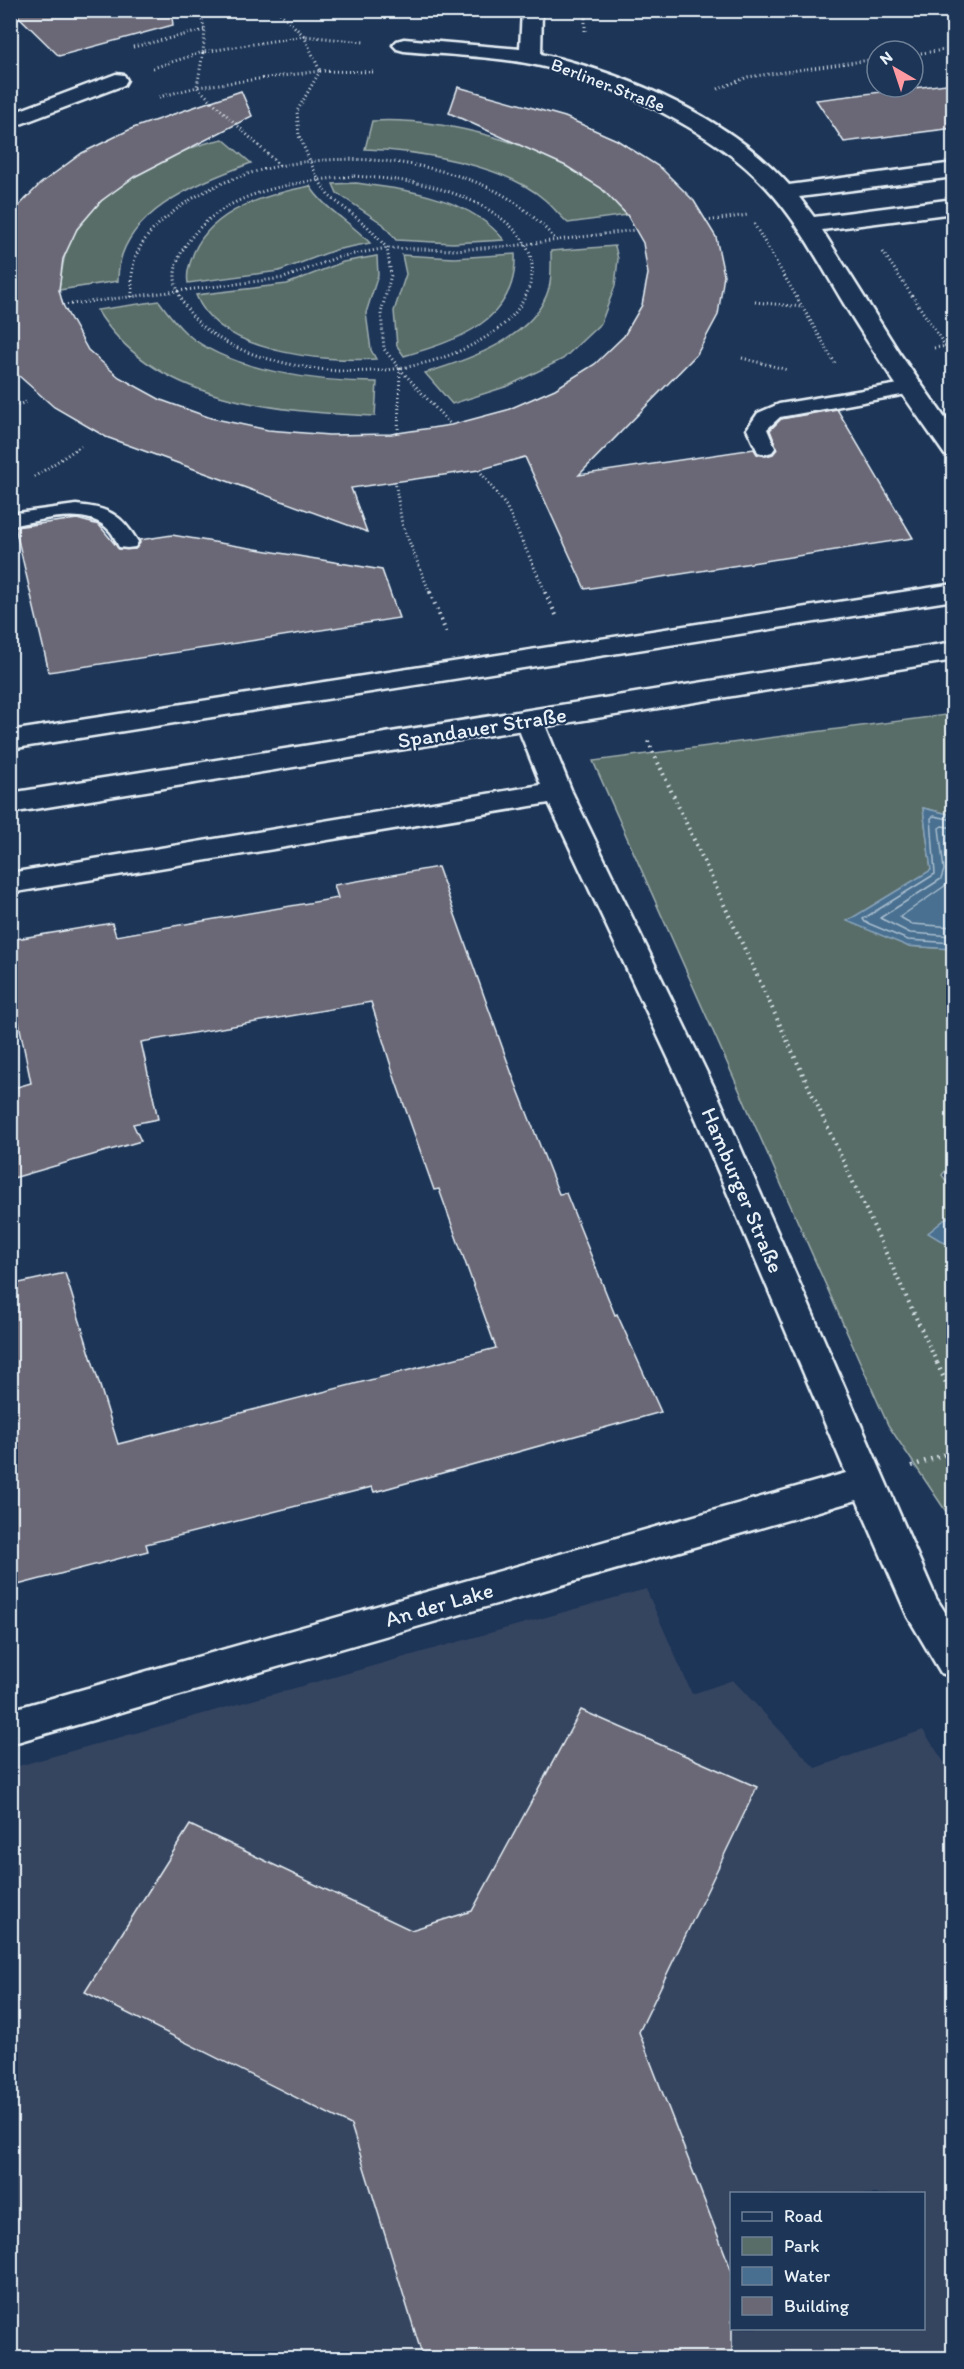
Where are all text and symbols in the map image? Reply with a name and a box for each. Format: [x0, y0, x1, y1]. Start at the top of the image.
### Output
north arrow [865, 39, 925, 99]
text: N [876, 47, 896, 69]
street label: Berliner Straße [548, 53, 668, 117]
street label: Spandauer Straße [396, 701, 568, 754]
street label: Hamburger Straße [695, 1103, 790, 1277]
street label: An der Lake [382, 1576, 496, 1633]
legend [730, 2192, 925, 2330]
text: Road [784, 2205, 823, 2227]
text: Park [784, 2235, 819, 2257]
text: Water [784, 2265, 830, 2287]
text: Building [784, 2295, 850, 2317]

